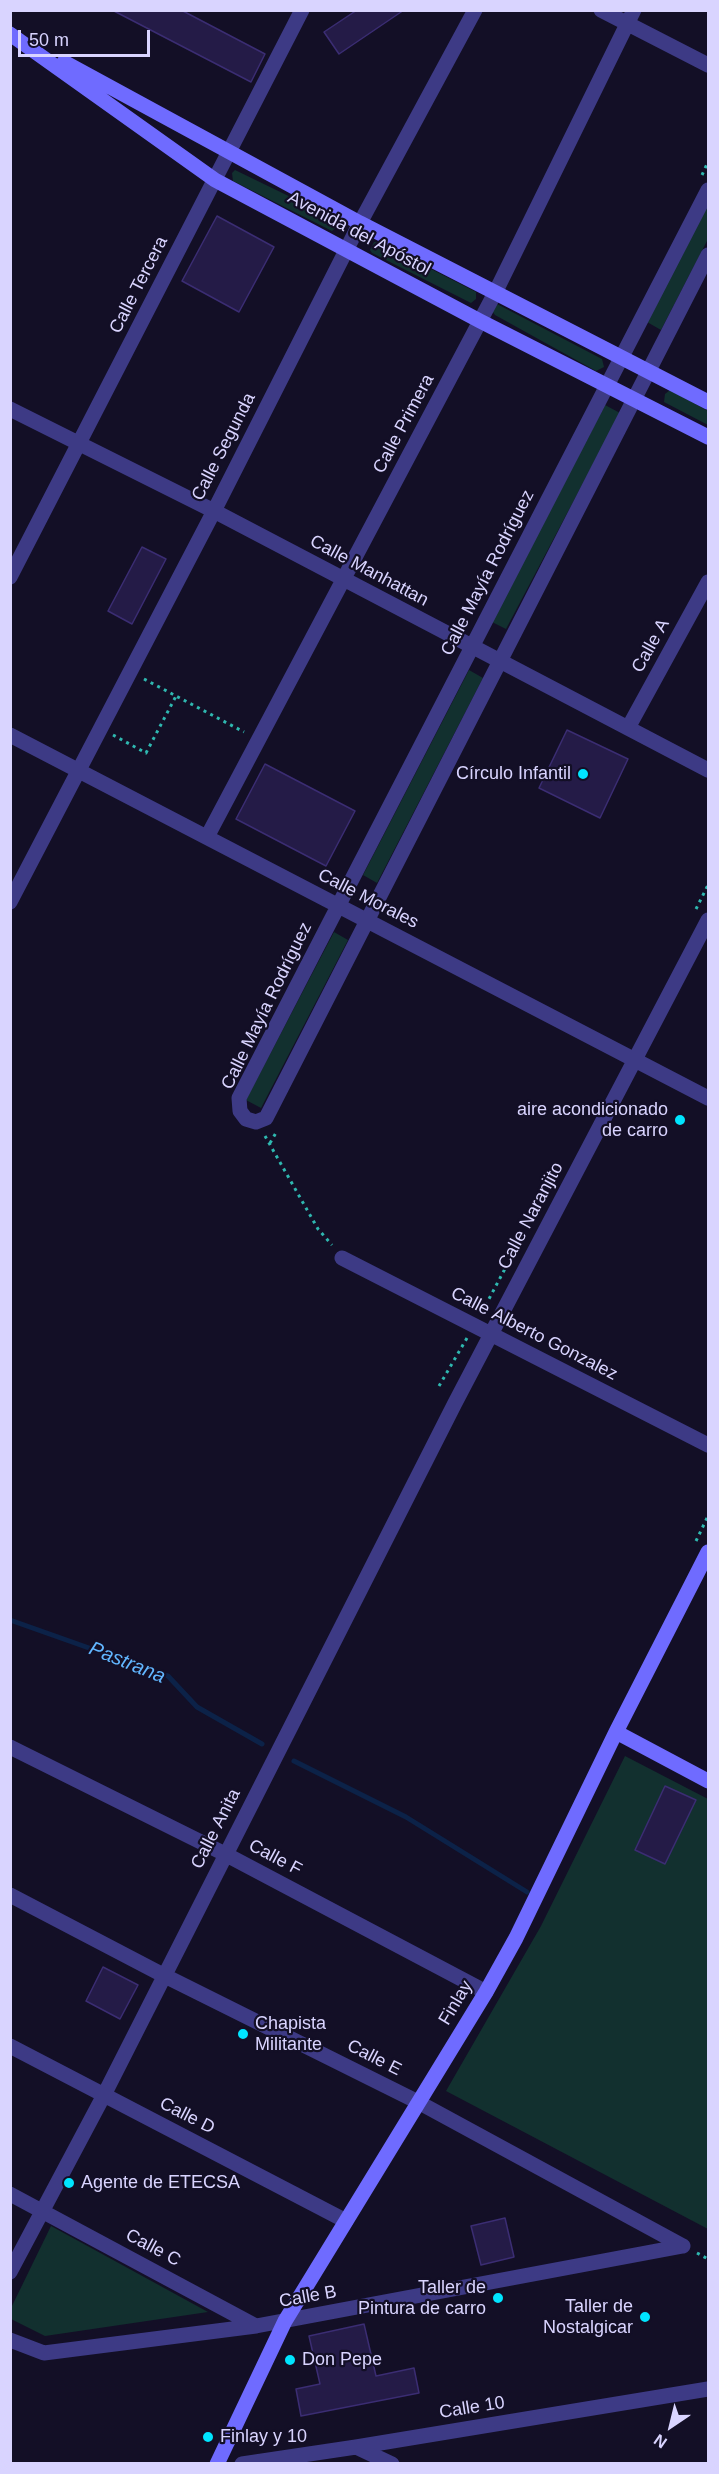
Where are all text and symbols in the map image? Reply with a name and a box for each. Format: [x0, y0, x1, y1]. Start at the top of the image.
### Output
scale bar [21, 18, 153, 56]
text: 50 m [29, 30, 69, 50]
street label: Avenida del Apóstol [284, 187, 434, 281]
street label: Calle Tercera [105, 233, 173, 337]
street label: Calle Primera [369, 371, 439, 477]
street label: Calle Segunda [188, 389, 260, 505]
street label: Calle Mayía Rodríguez [437, 487, 539, 659]
street label: Calle Manhattan [306, 531, 432, 611]
street label: Calle A [627, 615, 675, 677]
place label: Círculo Infantil [456, 763, 571, 785]
marker: Círculo Infantil [576, 767, 590, 781]
street label: Calle Morales [314, 864, 422, 934]
street label: Calle Mayía Rodríguez [217, 919, 317, 1093]
place label: aire acondicionado de carro [517, 1099, 668, 1142]
marker: aire acondicionado de carro [673, 1113, 687, 1127]
street label: Calle Naranjito [494, 1159, 568, 1273]
street label: Calle Alberto Gonzalez [447, 1283, 621, 1385]
water label: Pastrana [85, 1637, 169, 1689]
street label: Calle Anita [187, 1785, 245, 1873]
street label: Calle F [245, 1835, 305, 1881]
street label: Finlay [434, 1977, 478, 2029]
place label: Chapista Militante [255, 2013, 326, 2056]
marker: Chapista Militante [236, 2027, 250, 2041]
street label: Calle E [343, 2035, 405, 2081]
street label: Calle D [156, 2093, 218, 2139]
place label: Agente de ETECSA [81, 2172, 240, 2194]
marker: Agente de ETECSA [62, 2176, 76, 2190]
street label: Calle C [122, 2225, 184, 2271]
place label: Taller de Pintura de carro [358, 2277, 486, 2320]
street label: Calle B [278, 2281, 338, 2313]
marker: Taller de Pintura de carro [491, 2291, 505, 2305]
place label: Taller de Nostalgicar [543, 2296, 633, 2338]
marker: Taller de Nostalgicar [638, 2310, 652, 2324]
place label: Don Pepe [302, 2349, 382, 2371]
marker: Don Pepe [283, 2353, 297, 2367]
street label: Calle 10 [438, 2392, 506, 2424]
north arrow [641, 2396, 701, 2456]
place label: Finlay y 10 [220, 2426, 307, 2448]
marker: Finlay y 10 [201, 2430, 215, 2444]
text: N [651, 2431, 670, 2451]

